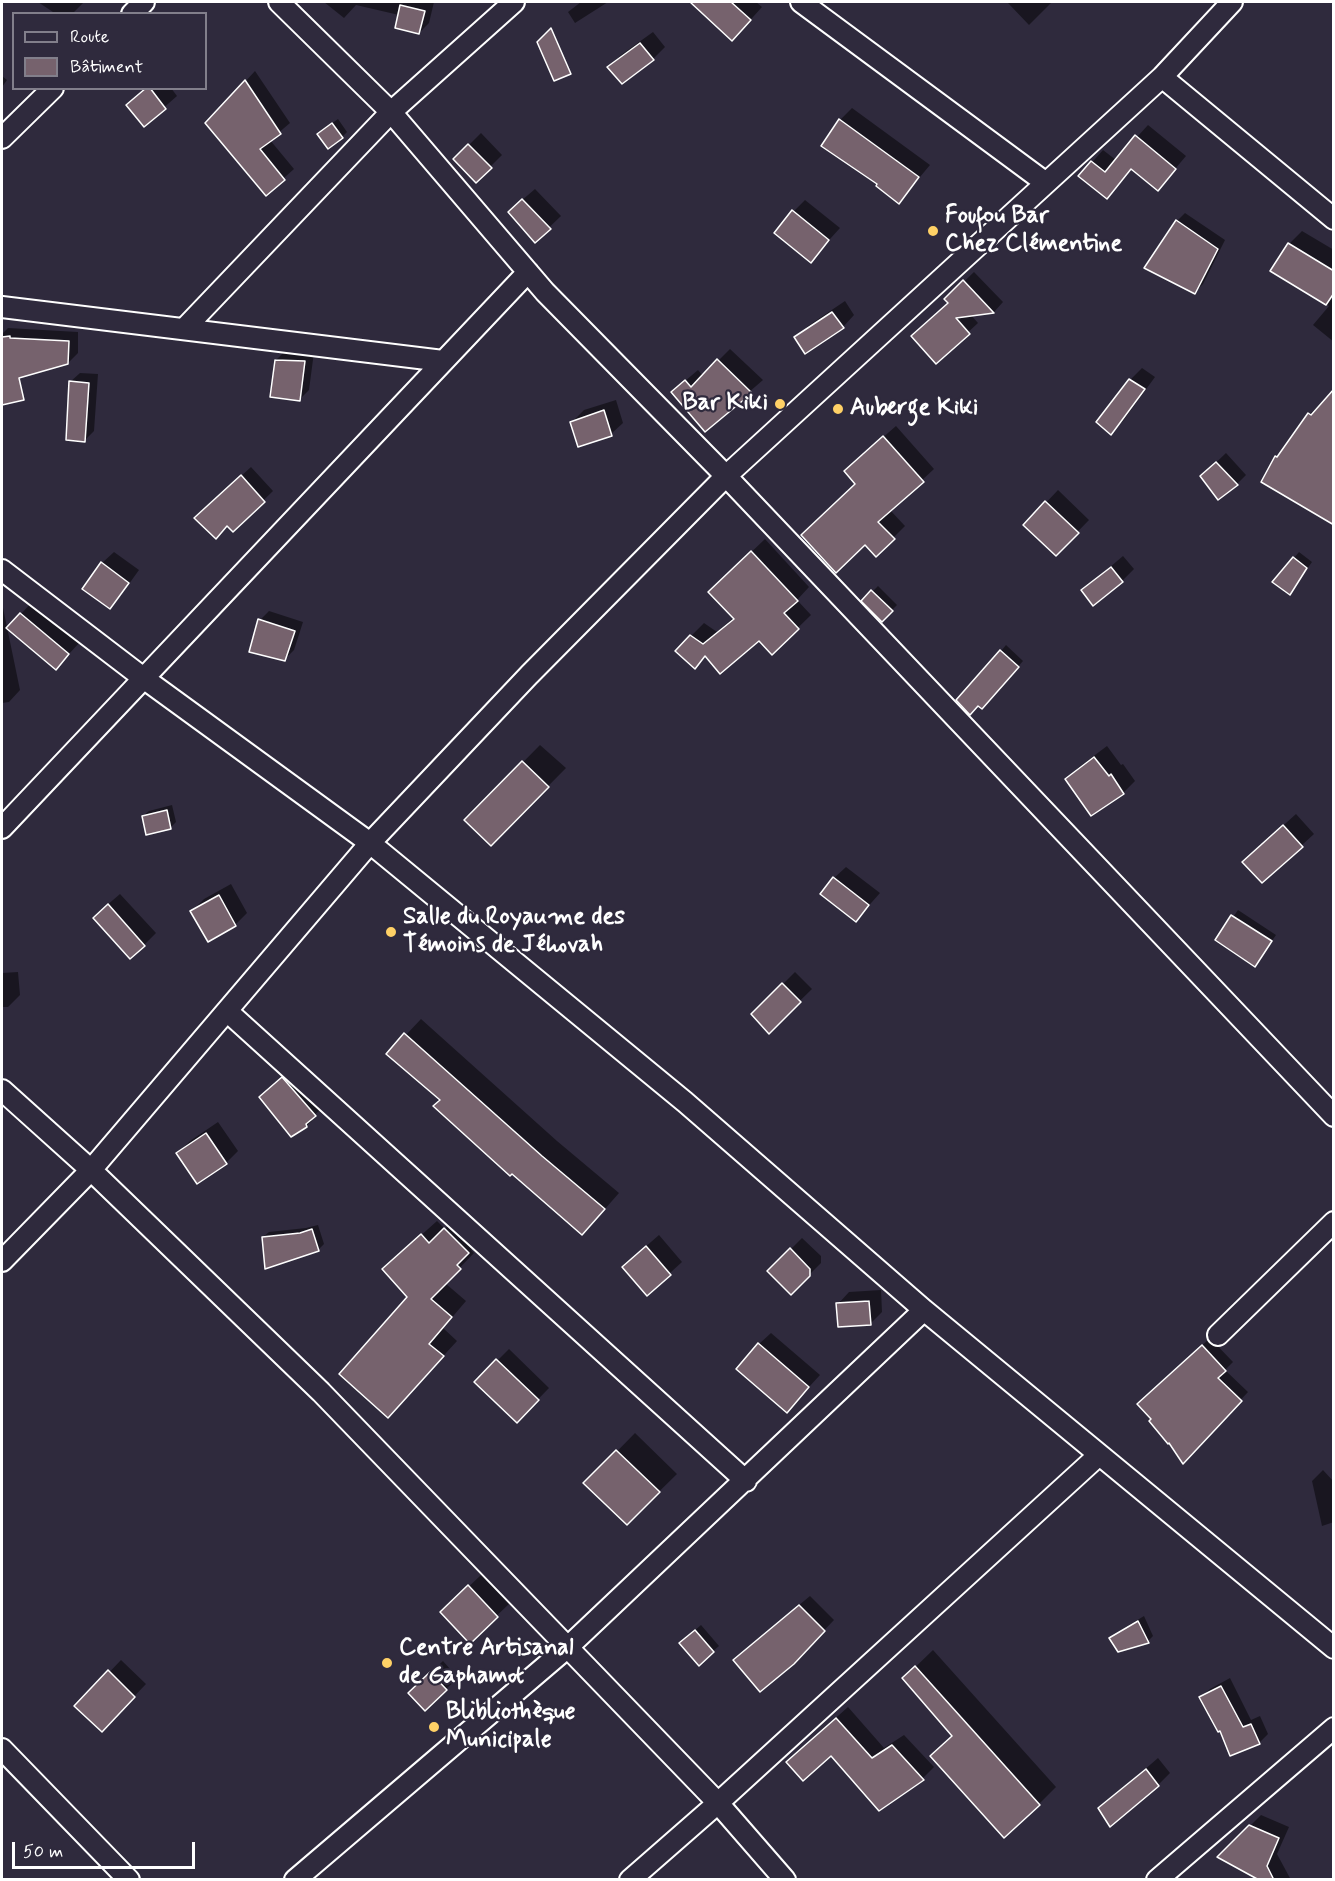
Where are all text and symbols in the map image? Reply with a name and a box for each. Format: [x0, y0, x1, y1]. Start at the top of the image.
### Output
legend [12, 12, 207, 90]
text: Route [70, 25, 109, 49]
text: Bâtiment [70, 55, 143, 79]
place label: Foufou Bar Chez Clémentine [945, 203, 1122, 259]
marker: Foufou Bar Chez Clémentine [926, 224, 940, 238]
place label: Bar Kiki [683, 390, 768, 418]
place label: Auberge Kiki [850, 395, 978, 423]
marker: Bar Kiki [773, 397, 787, 411]
marker: Auberge Kiki [831, 402, 845, 416]
place label: Salle du Royaume des Témoins de Jéhovah [403, 904, 625, 960]
marker: Salle du Royaume des Témoins de Jéhovah [384, 925, 398, 939]
place label: Centre Artisanal de Gaphamot [399, 1635, 573, 1691]
marker: Centre Artisanal de Gaphamot [380, 1656, 394, 1670]
place label: Blibliothèque Municipale [446, 1699, 575, 1755]
marker: Blibliothèque Municipale [427, 1720, 441, 1734]
scale bar [15, 1830, 198, 1868]
text: 50 m [23, 1840, 63, 1864]

